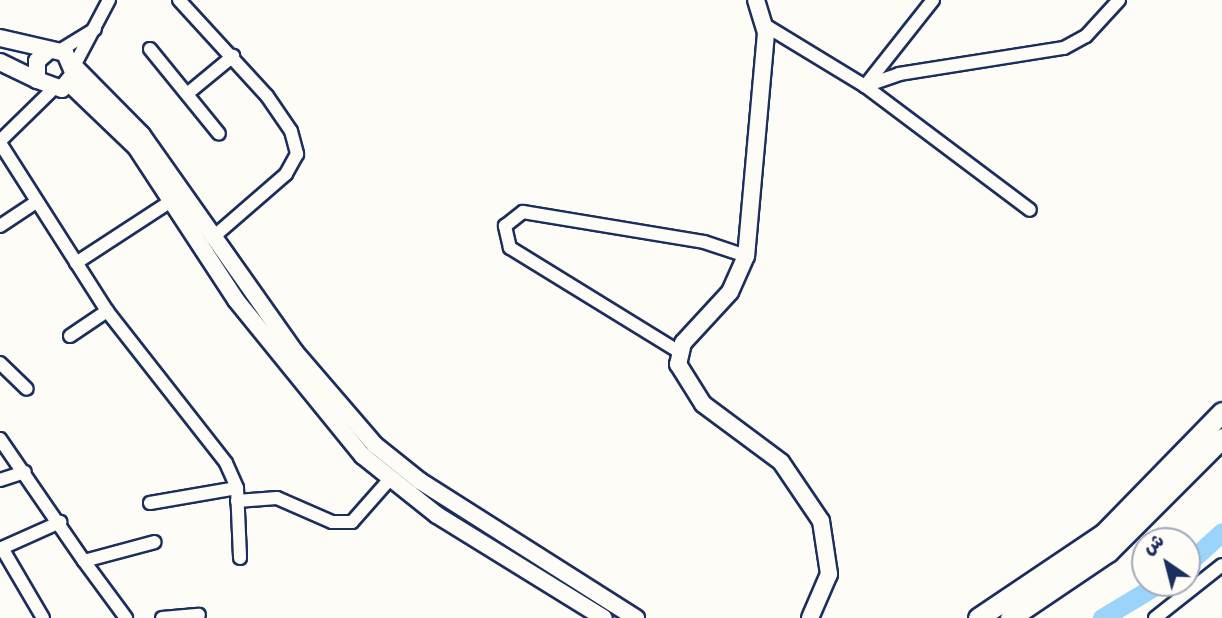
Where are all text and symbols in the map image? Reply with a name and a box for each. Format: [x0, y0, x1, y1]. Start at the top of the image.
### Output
north arrow [1131, 527, 1201, 597]
text: ش [1139, 529, 1171, 563]

